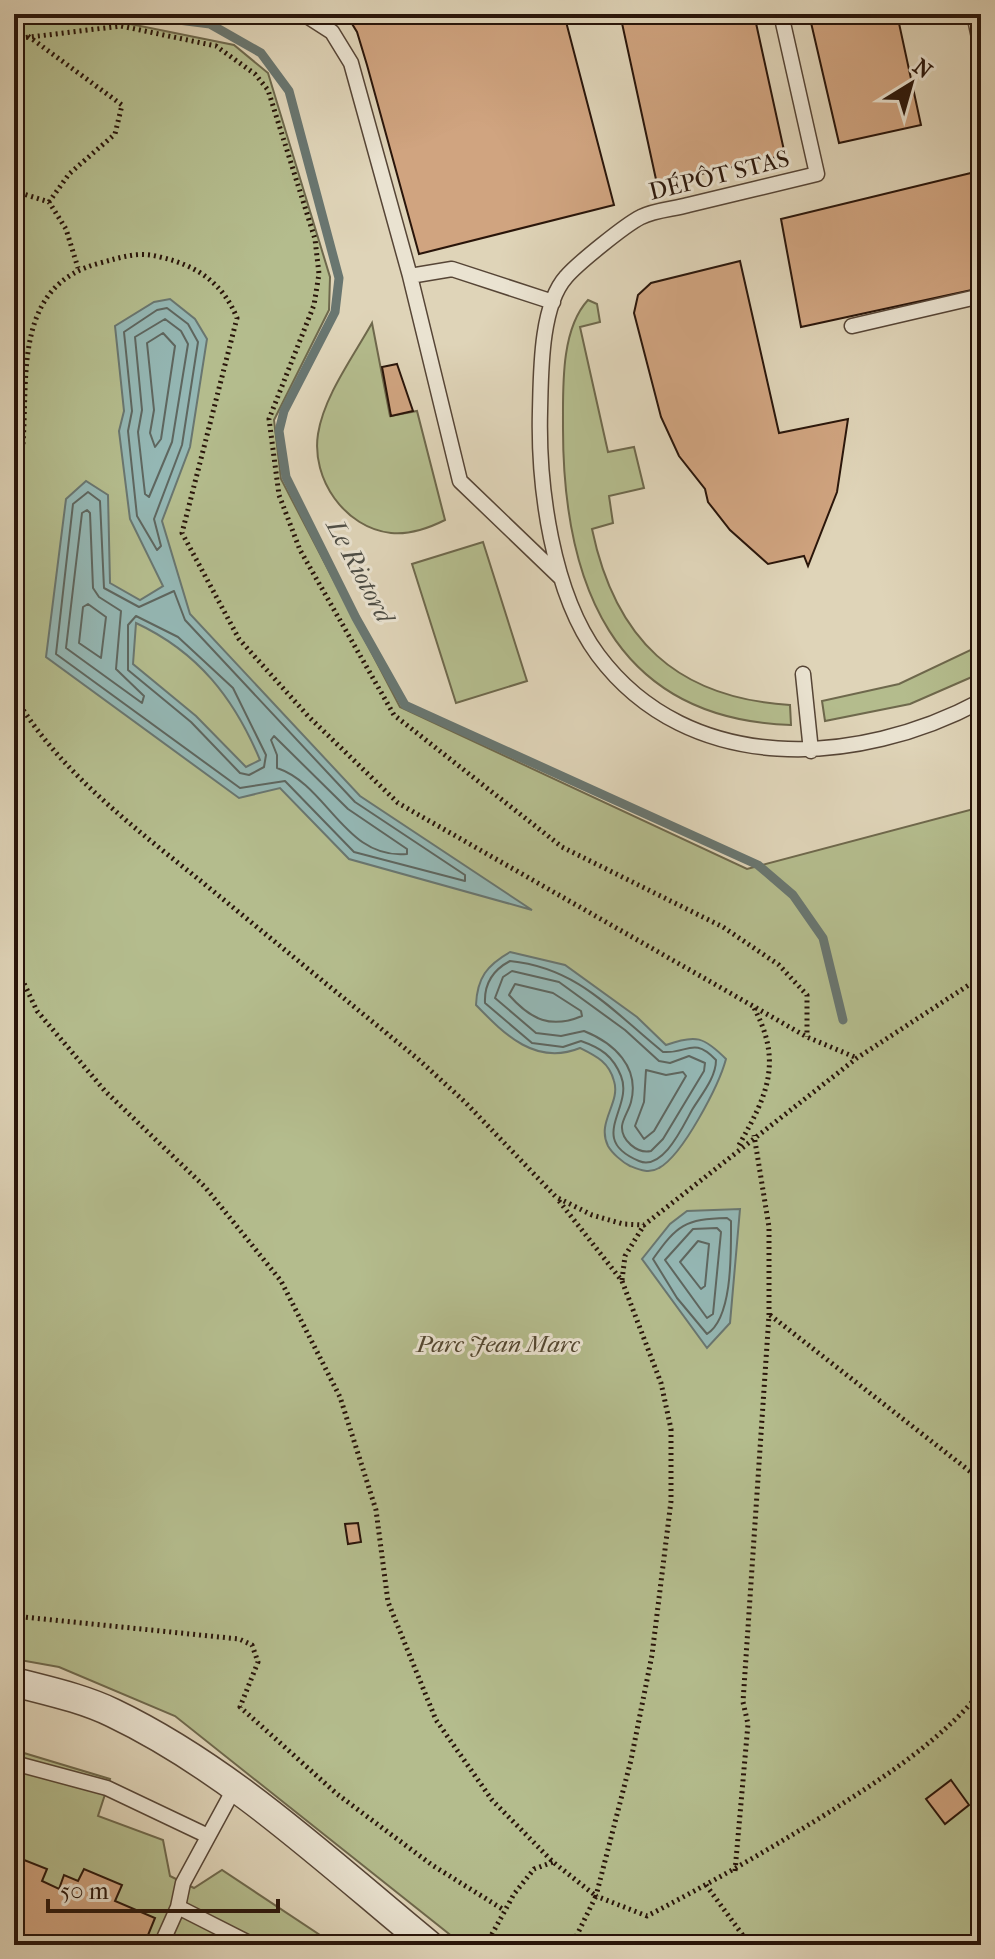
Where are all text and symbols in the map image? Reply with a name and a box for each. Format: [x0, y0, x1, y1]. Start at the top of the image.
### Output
north arrow [871, 44, 951, 124]
text: N [908, 53, 937, 84]
street label: DÉPÔT STAS [646, 143, 792, 206]
water label: Le Riotord [319, 512, 402, 631]
park label: Parc Jean Marc [415, 1330, 581, 1358]
scale bar [48, 1863, 278, 1913]
text: 50 m [60, 1877, 109, 1905]

